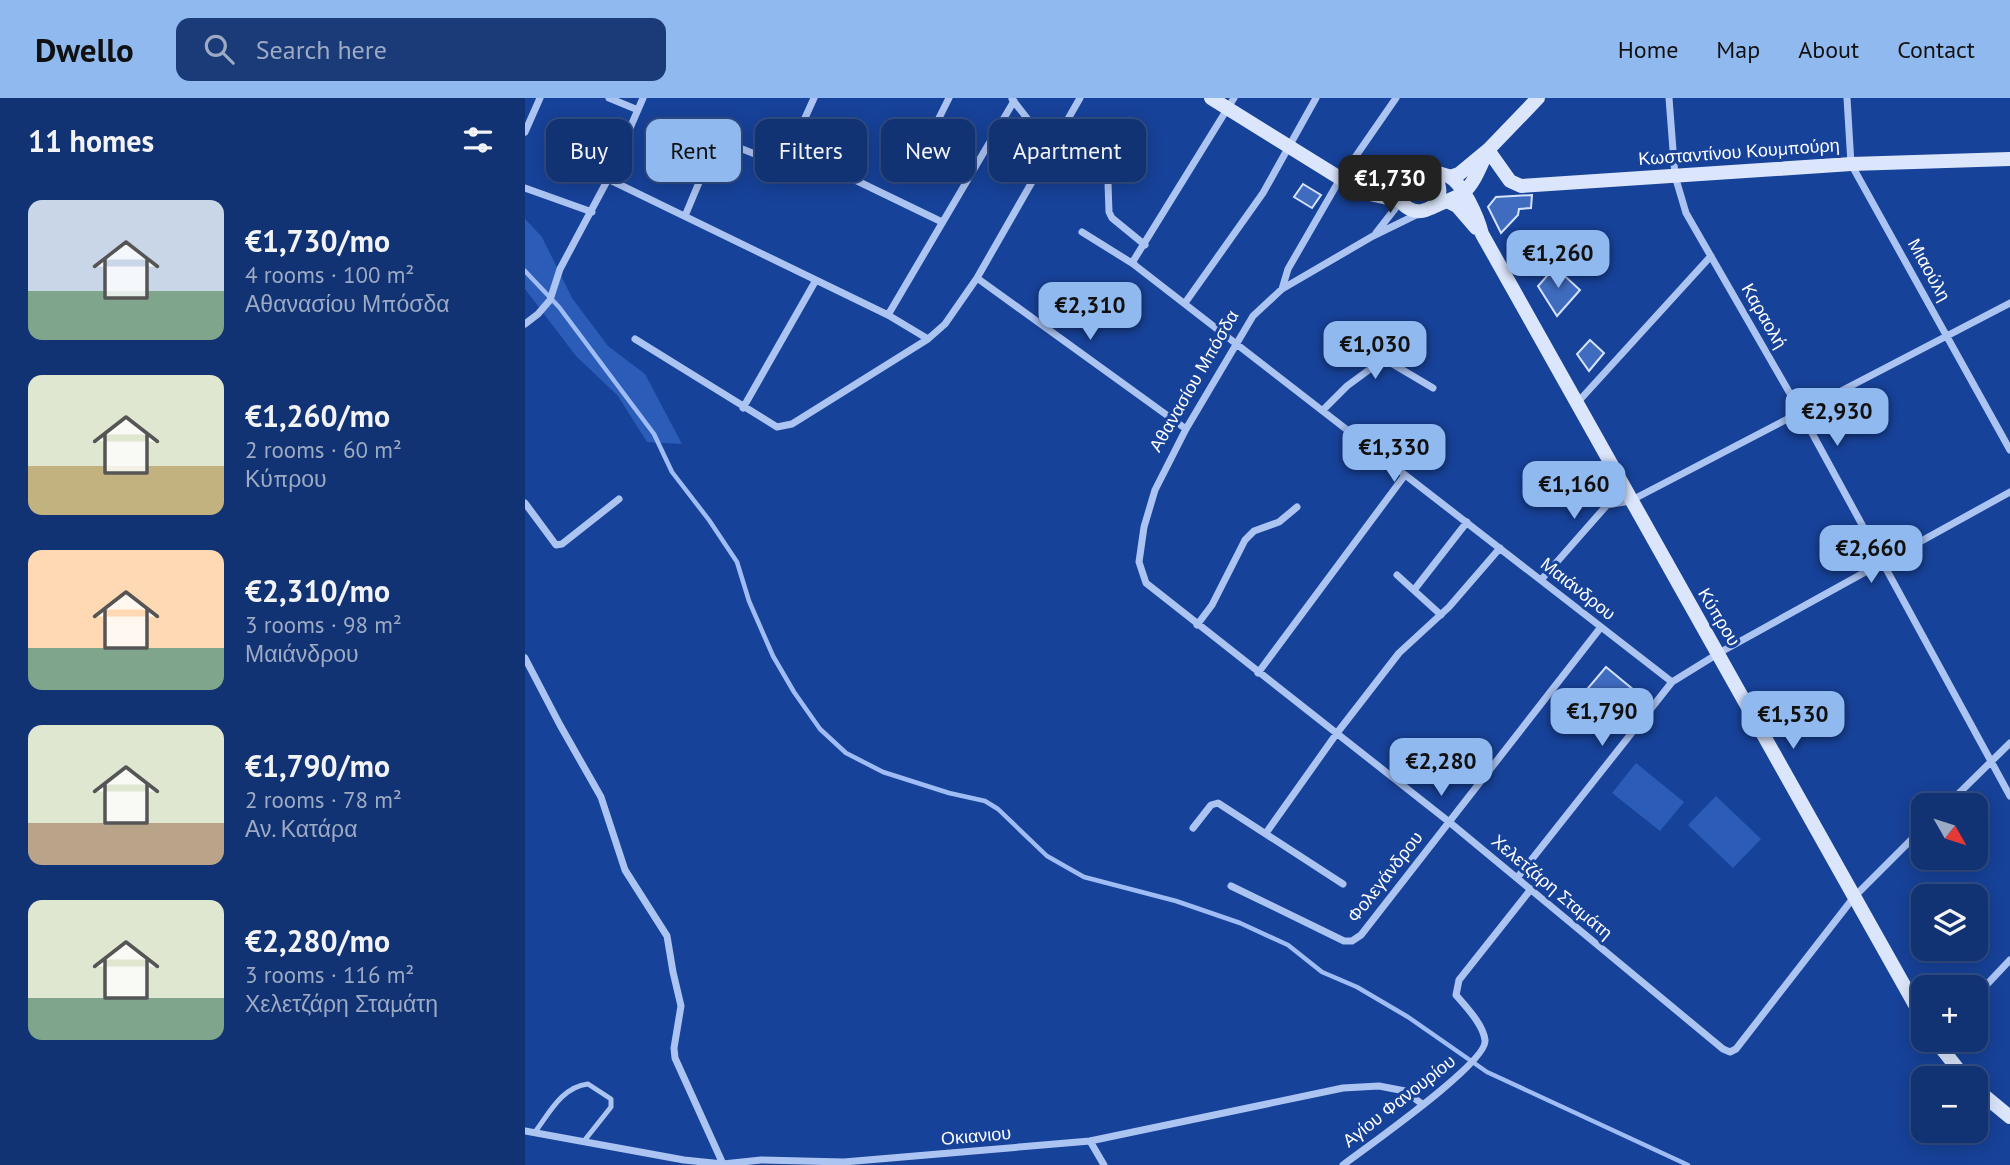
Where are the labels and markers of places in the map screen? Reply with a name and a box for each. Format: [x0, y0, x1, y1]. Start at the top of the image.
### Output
pin: €1,730 [1333, 156, 1447, 215]
pin: €1,260 [1501, 230, 1615, 290]
pin: €2,310 [1033, 282, 1147, 342]
pin: €1,030 [1318, 322, 1432, 381]
pin: €2,930 [1780, 388, 1894, 448]
pin: €1,330 [1337, 424, 1451, 484]
pin: €1,160 [1517, 462, 1631, 521]
pin: €2,660 [1814, 526, 1928, 585]
pin: €1,790 [1545, 688, 1659, 748]
pin: €1,530 [1736, 692, 1850, 751]
pin: €2,280 [1384, 738, 1498, 798]

